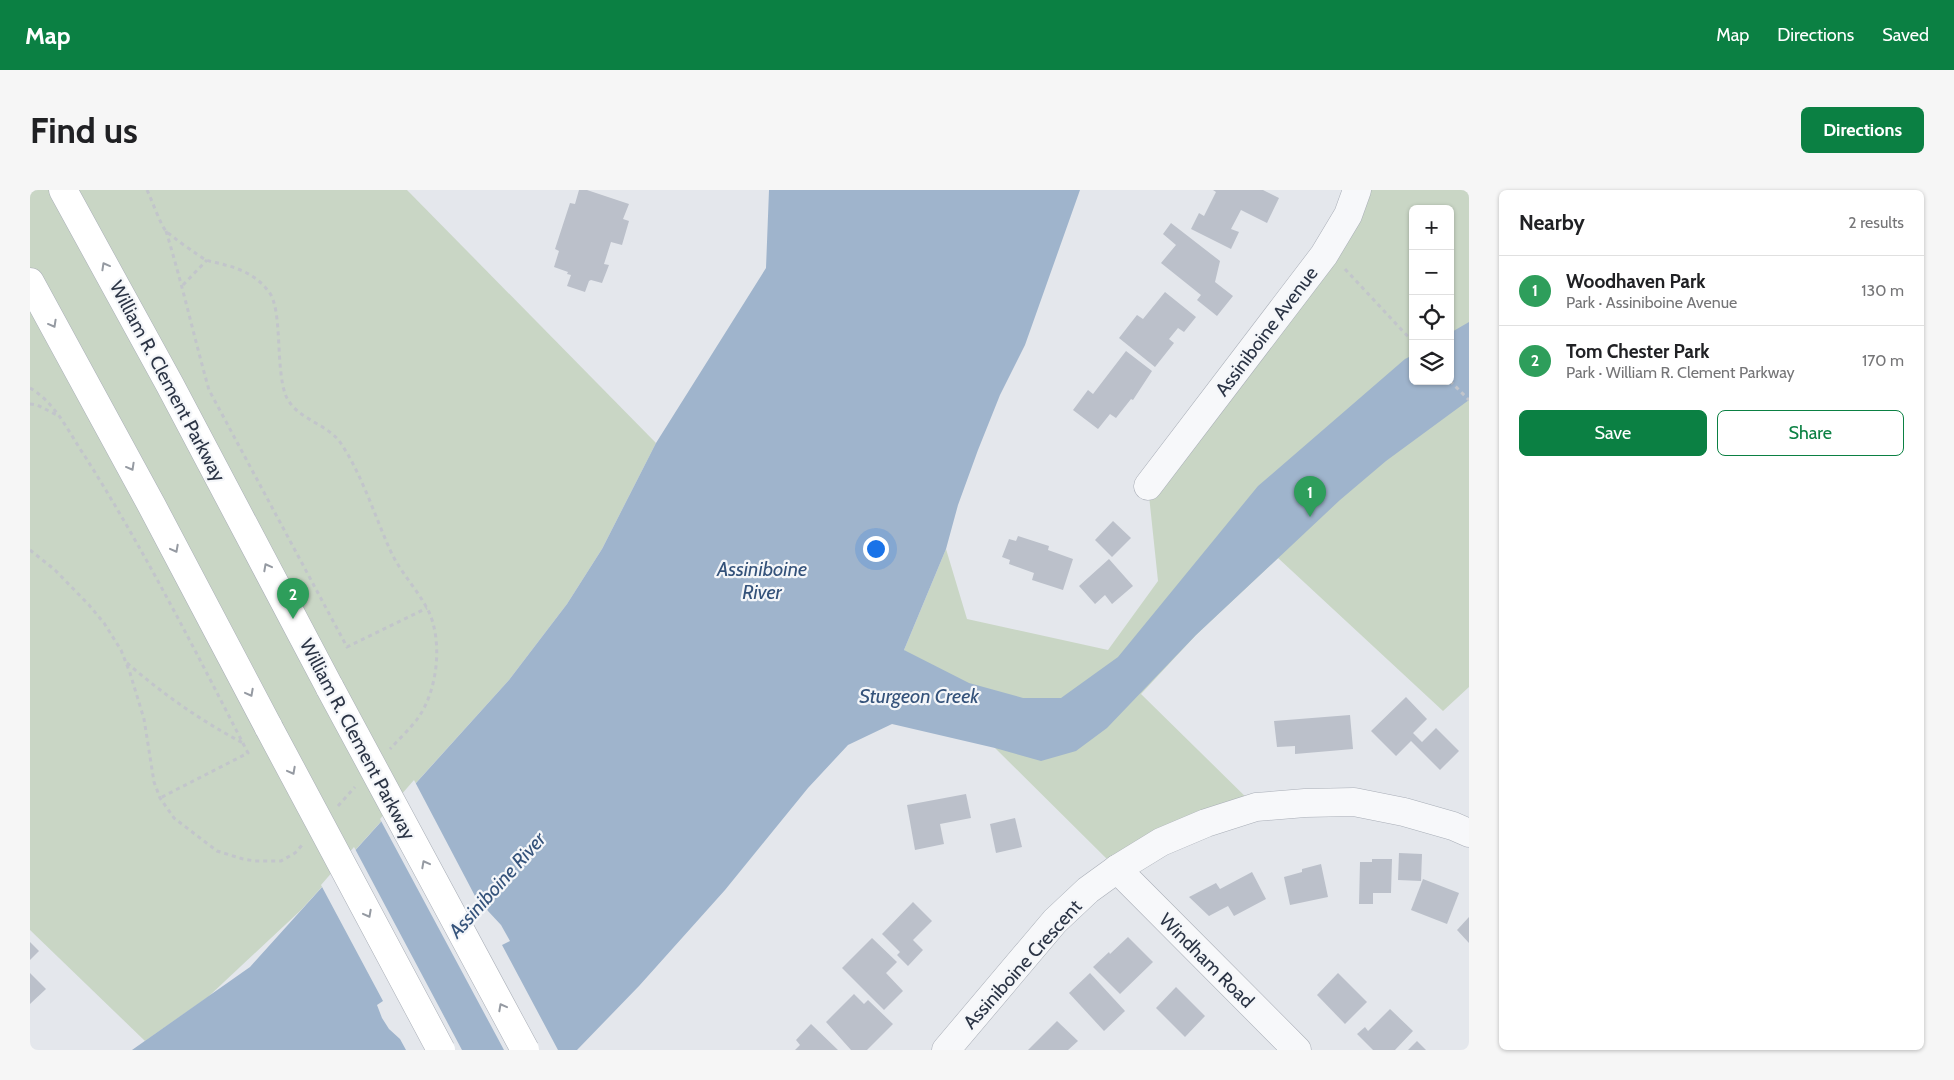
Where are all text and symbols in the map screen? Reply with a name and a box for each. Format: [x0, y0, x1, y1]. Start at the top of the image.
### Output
text: Map [25, 21, 71, 50]
text: Map [1716, 24, 1749, 46]
text: Directions [1777, 24, 1854, 46]
text: Saved [1882, 24, 1929, 46]
button: Directions [1801, 107, 1924, 153]
text: Find us [30, 109, 138, 152]
map controls [1409, 205, 1454, 385]
button: + [1409, 205, 1454, 250]
text: Nearby [1519, 210, 1585, 235]
text: 2 results [1848, 213, 1904, 232]
button: − [1409, 250, 1454, 295]
one-way arrow [101, 262, 111, 271]
street label: Assiniboine Avenue [1210, 262, 1323, 401]
text: Woodhaven Park [1566, 270, 1705, 293]
street label: William R. Clement Parkway [105, 277, 231, 486]
text: 1 [1532, 281, 1538, 300]
text: 130 m [1861, 281, 1904, 300]
text: Park · Assiniboine Avenue [1566, 293, 1737, 312]
button: locate [1409, 295, 1454, 340]
one-way arrow [47, 319, 57, 328]
button: layers [1409, 340, 1454, 385]
text: Tom Chester Park [1566, 340, 1710, 363]
text: 2 [1531, 351, 1539, 370]
text: 170 m [1862, 351, 1904, 370]
text: Park · William R. Clement Parkway [1566, 363, 1795, 382]
button: Save [1519, 410, 1707, 456]
button: Share [1717, 410, 1904, 456]
one-way arrow [125, 462, 135, 471]
pin: 1 [1294, 476, 1326, 517]
your location [863, 536, 889, 562]
one-way arrow [169, 544, 179, 553]
water label: Assiniboine River [716, 557, 807, 604]
one-way arrow [263, 564, 273, 573]
pin: 2 [277, 578, 309, 619]
street label: William R. Clement Parkway [295, 635, 421, 844]
water label: Sturgeon Creek [859, 684, 980, 708]
one-way arrow [244, 688, 254, 697]
one-way arrow [286, 766, 296, 775]
water label: Assiniboine River [443, 827, 551, 943]
one-way arrow [421, 860, 431, 869]
street label: Assiniboine Crescent [958, 895, 1087, 1034]
street label: Windham Road [1154, 908, 1259, 1013]
one-way arrow [362, 909, 372, 918]
one-way arrow [498, 1003, 508, 1012]

